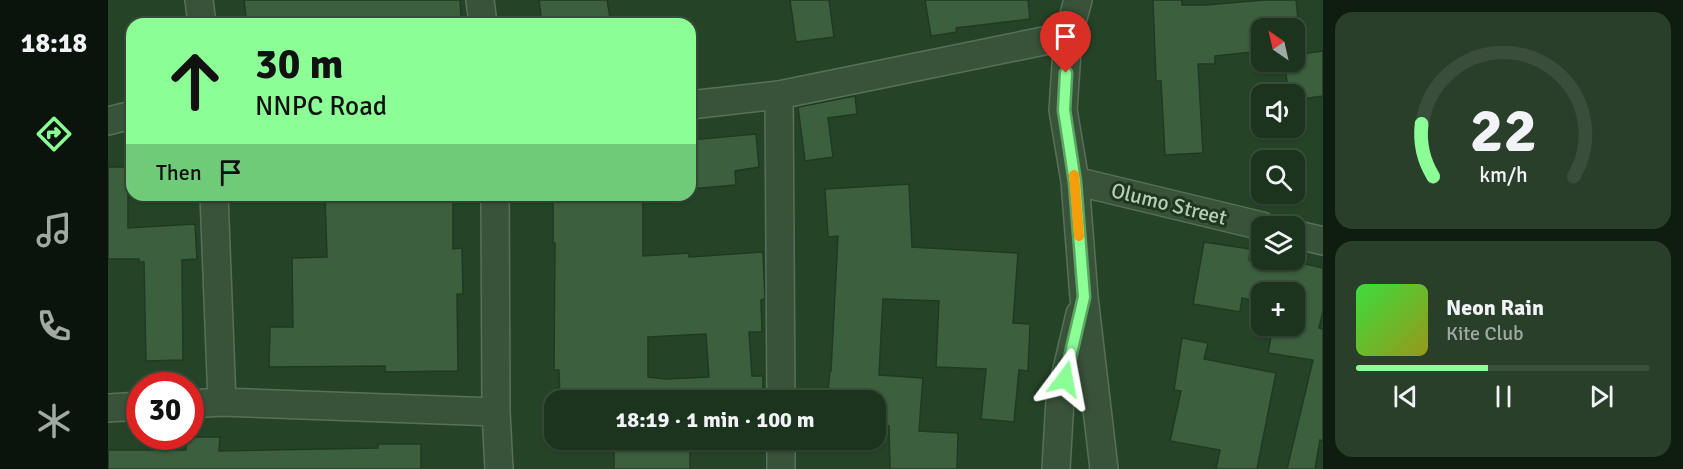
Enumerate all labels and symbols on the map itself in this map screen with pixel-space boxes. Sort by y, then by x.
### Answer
pin [1040,11,1091,73]
north arrow [1251,18,1305,72]
street label: Olumo Street [1108,177,1230,231]
position arrow [1033,347,1097,411]
speed limit sign: 30 [126,372,204,450]

